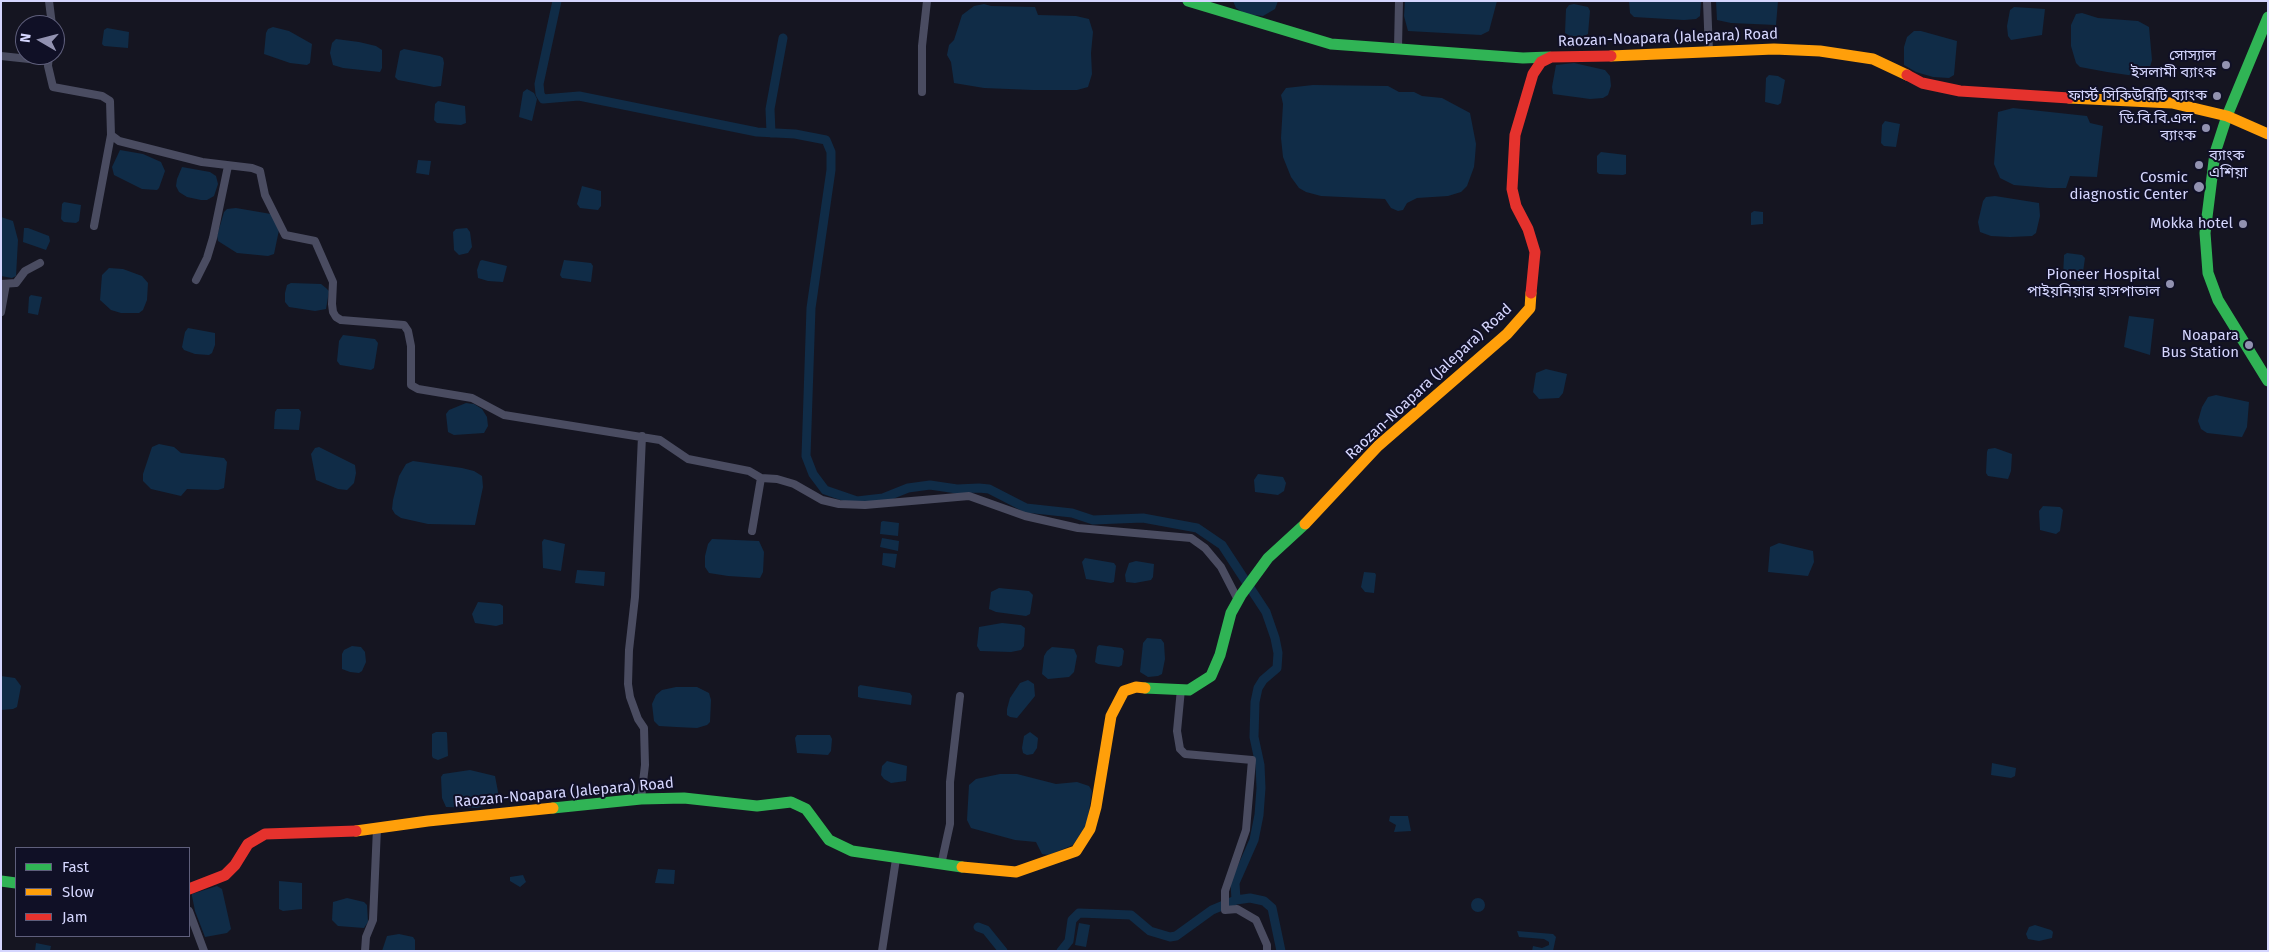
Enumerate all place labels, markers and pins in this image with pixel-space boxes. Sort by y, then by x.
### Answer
place label: সোস্যাল ইসলামী ব্যাংক [2131,47,2216,82]
marker: সোস্যাল ইসলামী ব্যাংক [2220,59,2232,71]
place label: ফার্স্ট সিকিউরিটি ব্যাংক [2068,87,2207,105]
marker: ফার্স্ট সিকিউরিটি ব্যাংক [2211,90,2223,102]
place label: ডি.বি.বি.এল. ব্যাংক [2119,110,2196,145]
marker: ডি.বি.বি.এল. ব্যাংক [2200,122,2212,134]
place label: ব্যাংক এশিয়া [2209,147,2248,182]
marker: ব্যাংক এশিয়া [2193,159,2205,171]
place label: Cosmic diagnostic Center [2069,169,2188,204]
marker: Cosmic diagnostic Center [2192,180,2206,194]
place label: Mokka hotel [2150,215,2233,233]
marker: Mokka hotel [2237,218,2249,230]
place label: Pioneer Hospital পাইয়নিয়ার হাসপাতাল [2027,266,2160,301]
marker: Pioneer Hospital পাইয়নিয়ার হাসপাতাল [2164,278,2176,290]
place label: Noapara Bus Station [2161,327,2239,362]
marker: Noapara Bus Station [2243,339,2255,351]

